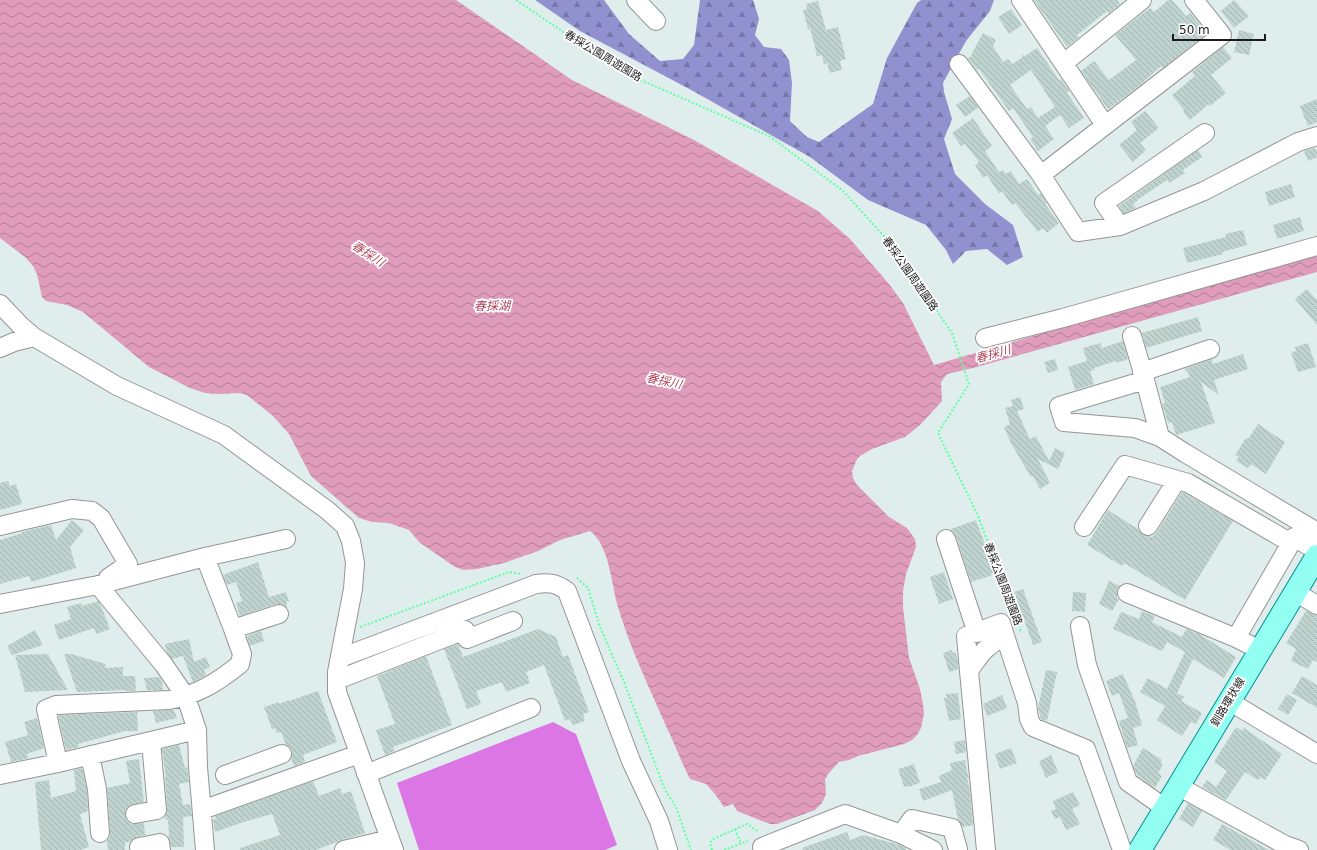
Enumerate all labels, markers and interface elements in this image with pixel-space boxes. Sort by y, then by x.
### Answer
scale bar [1173,16,1265,42]
text: 50 m [1179,23,1210,37]
street label: 春採公園周遊園路 [562,28,644,84]
street label: 春採公園周遊園路 [879,234,941,314]
water label: 春採川 [349,238,389,271]
water label: 春採湖 [474,299,512,313]
water label: 春採川 [974,342,1014,366]
water label: 春採川 [645,370,685,392]
street label: 春採公園周遊園路 [981,541,1025,627]
street label: 釧路環状線 [1208,675,1248,729]

